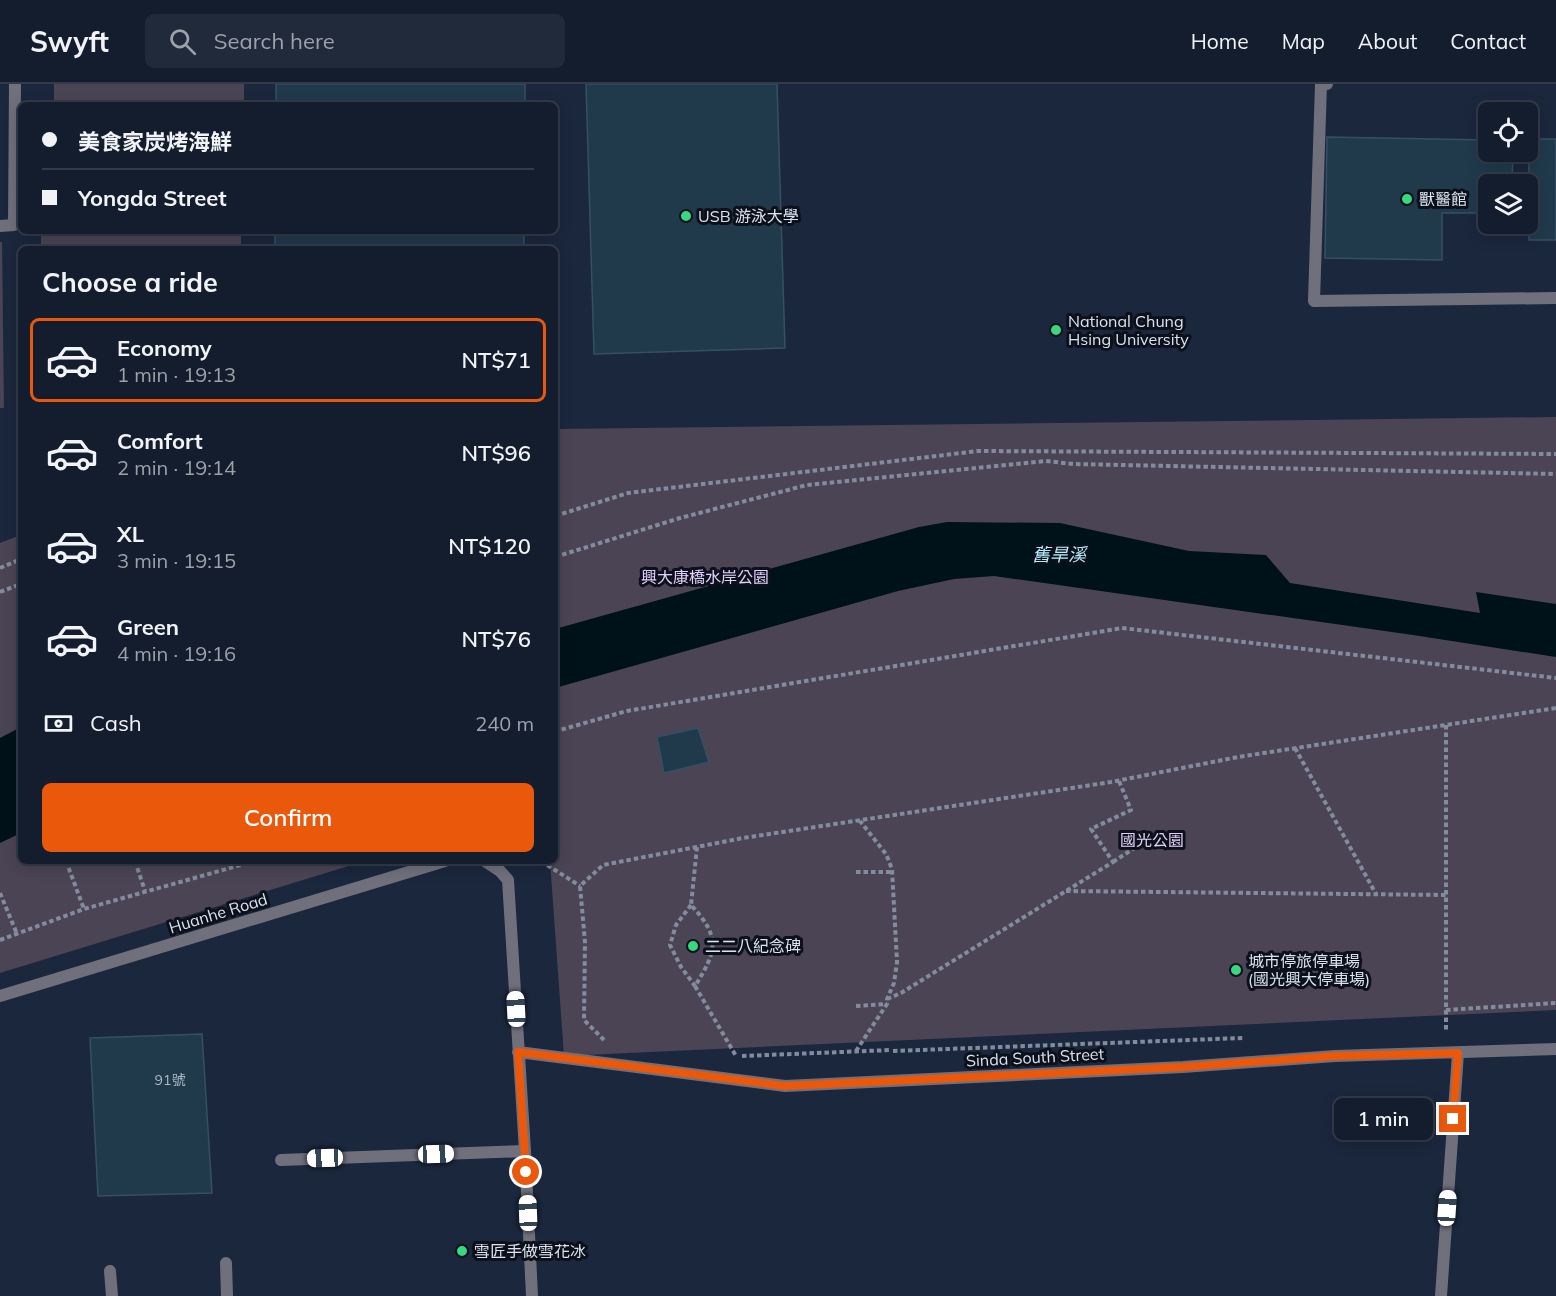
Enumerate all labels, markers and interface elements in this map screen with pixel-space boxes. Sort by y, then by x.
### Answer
search box [145,14,565,68]
text: Swyft [30,24,109,59]
icon: search [166,25,199,58]
text: Search here [214,27,335,55]
text: Home [1191,28,1249,54]
text: Map [1282,28,1325,54]
text: About [1358,28,1417,54]
text: Contact [1450,28,1526,54]
map controls [1478,102,1538,234]
button: locate [1478,102,1538,162]
text: 美食家炭烤海鮮 [78,128,232,156]
button: layers [1478,174,1538,234]
text: Yongda Street [78,184,227,212]
place label: 獸醫館 [1419,189,1467,209]
marker: 獸醫館 [1400,192,1414,206]
place label: USB 游泳大學 [698,206,799,226]
marker: USB 游泳大學 [679,209,693,223]
text: Choose a ride [42,265,218,299]
place label: National Chung Hsing University [1068,311,1189,349]
marker: National Chung Hsing University [1049,323,1063,337]
icon: car [45,333,99,387]
text: Economy [117,334,212,362]
text: NT$71 [461,346,531,374]
text: 1 min · 19:13 [117,362,236,387]
icon: car [45,426,99,480]
text: Comfort [117,427,203,455]
text: NT$96 [461,439,531,467]
text: 2 min · 19:14 [117,455,236,480]
icon: car [45,519,99,573]
text: XL [117,520,144,548]
text: NT$120 [448,532,531,560]
water label: 舊旱溪 [1032,543,1089,566]
text: 3 min · 19:15 [117,548,236,573]
park label: 興大康橋水岸公園 [641,567,769,587]
icon: car [45,612,99,666]
text: Green [117,613,179,641]
text: NT$76 [461,625,531,653]
text: 4 min · 19:16 [117,641,236,666]
icon: cash [42,707,75,740]
text: Cash [90,709,142,737]
text: 240 m [475,711,534,736]
button: Confirm [42,783,534,852]
park label: 國光公園 [1120,830,1184,850]
street label: Huanhe Road [166,889,270,937]
place label: 二二八紀念碑 [705,936,801,956]
marker: 二二八紀念碑 [686,939,700,953]
place label: 城市停旅停車場 (國光興大停車場) [1248,951,1370,989]
marker: 城市停旅停車場 (國光興大停車場) [1229,963,1243,977]
car [506,991,526,1027]
street label: Sinda South Street [965,1043,1105,1071]
house number: 91號 [155,1071,185,1089]
callout: 1 min [1333,1098,1432,1140]
route end [1439,1105,1466,1132]
text: 1 min [1358,1106,1409,1131]
car [418,1144,454,1164]
car [307,1148,343,1168]
route start [512,1158,539,1185]
car [1437,1189,1457,1227]
car [518,1195,538,1231]
place label: 雪匠手做雪花冰 [474,1241,586,1261]
marker: 雪匠手做雪花冰 [455,1244,469,1258]

